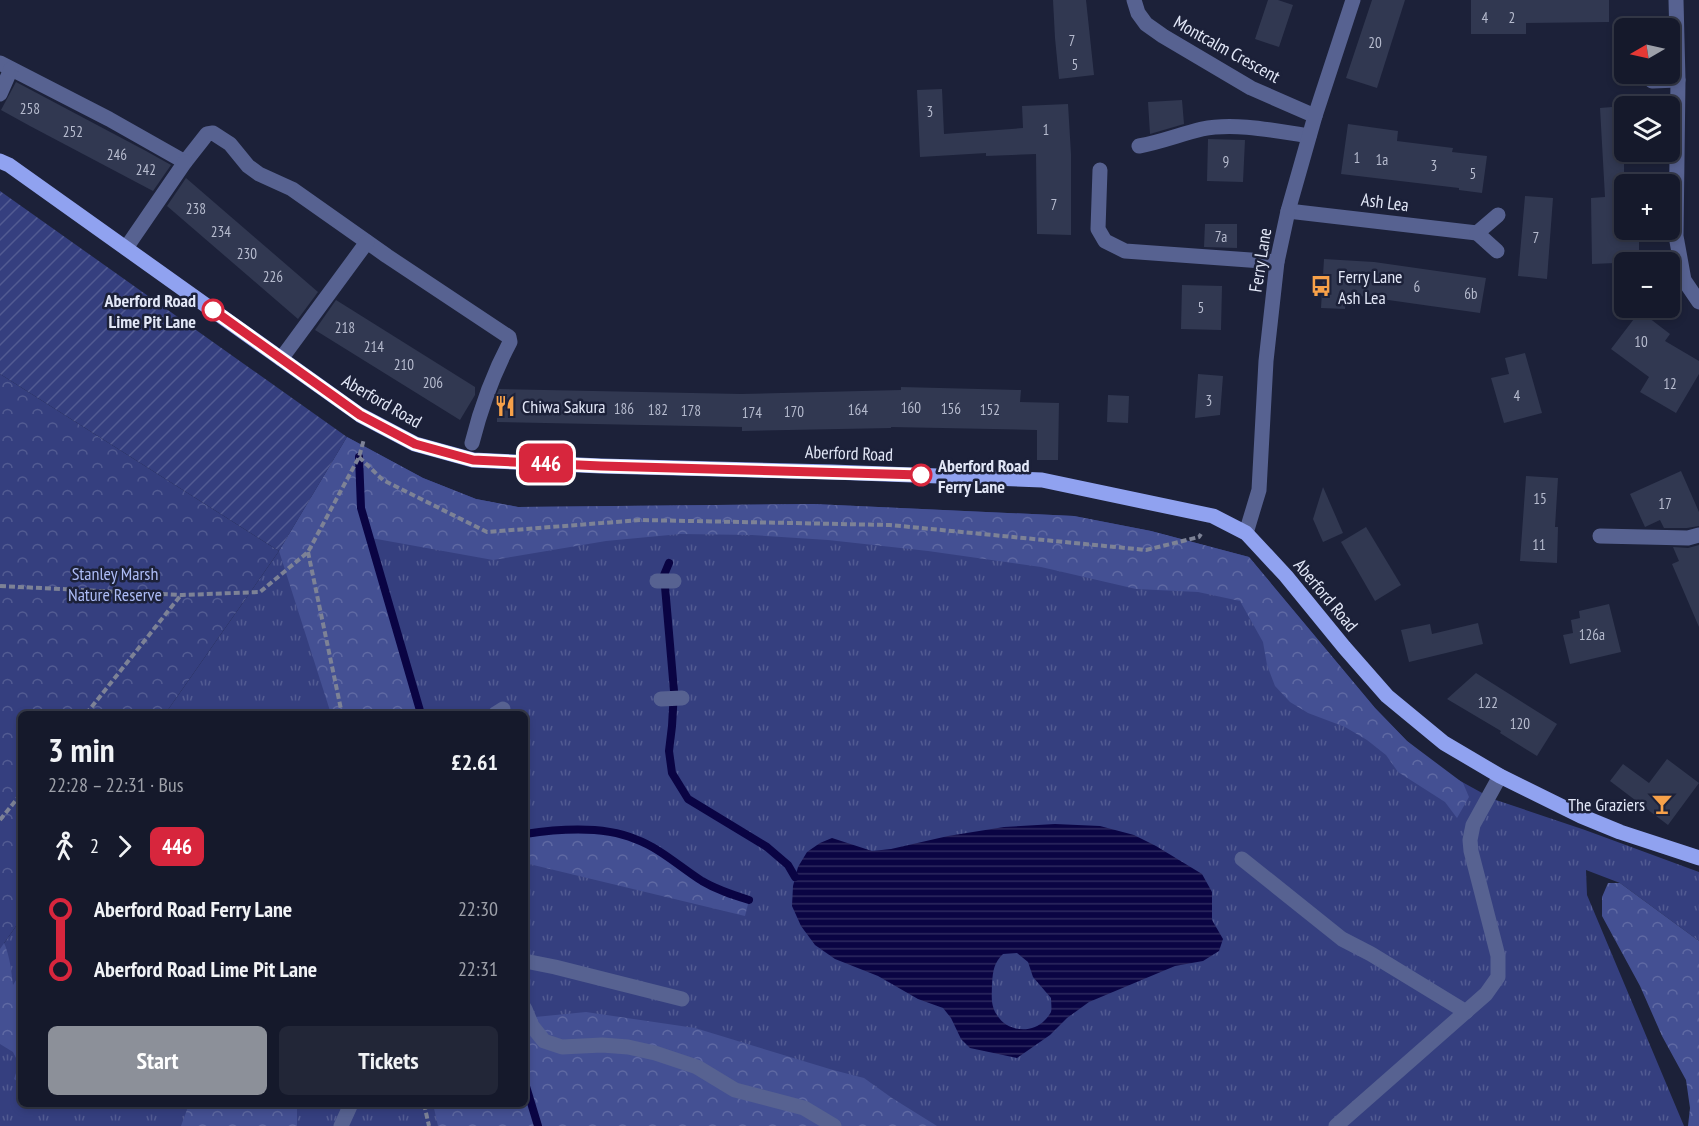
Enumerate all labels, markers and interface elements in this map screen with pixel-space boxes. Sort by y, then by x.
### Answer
house number: 4 [1482,8,1489,27]
house number: 2 [1509,8,1515,27]
street label: Montcalm Crescent [1170,10,1284,88]
north arrow [1614,18,1680,84]
map controls [1614,18,1680,318]
house number: 7 [1069,31,1075,50]
house number: 20 [1368,33,1382,52]
house number: 5 [1072,55,1078,74]
button: layers [1614,96,1680,162]
house number: 258 [20,99,40,118]
house number: 3 [927,102,933,121]
house number: 1 [1043,120,1049,139]
house number: 252 [63,122,83,141]
house number: 246 [107,145,127,164]
house number: 1 [1354,148,1360,167]
house number: 1a [1376,150,1388,169]
house number: 9 [1223,152,1229,171]
house number: 3 [1431,156,1437,175]
house number: 242 [136,160,156,179]
house number: 5 [1470,164,1476,183]
button: + [1614,174,1680,240]
street label: Ash Lea [1360,188,1410,216]
house number: 7 [1051,195,1057,214]
house number: 238 [186,199,206,218]
house number: 234 [211,222,231,241]
street label: Ferry Lane [1244,226,1276,294]
house number: 7a [1215,227,1227,246]
house number: 7 [1533,228,1539,247]
house number: 230 [237,244,257,263]
button: − [1614,252,1680,318]
place label: Ferry Lane Ash Lea [1338,265,1403,309]
house number: 226 [263,267,283,286]
bus stop icon: Ferry Lane Ash Lea [1309,274,1333,298]
house number: 6 [1414,277,1421,296]
house number: 6b [1464,284,1478,303]
place label: Aberford Road Lime Pit Lane [103,289,196,333]
house number: 5 [1198,298,1204,317]
marker: Aberford Road Lime Pit Lane [202,299,224,321]
house number: 218 [335,318,355,337]
house number: 10 [1634,332,1648,351]
house number: 214 [364,337,384,356]
house number: 210 [394,355,414,374]
street label: Aberford Road [338,369,426,433]
house number: 206 [423,373,443,392]
house number: 12 [1663,374,1677,393]
house number: 4 [1514,386,1521,405]
house number: 3 [1206,391,1212,410]
restaurant icon: Chiwa Sakura [493,394,517,418]
place label: Chiwa Sakura [522,395,606,418]
house number: 160 [901,398,921,417]
house number: 186 [614,399,634,418]
house number: 156 [941,399,961,418]
house number: 182 [648,400,668,419]
house number: 164 [848,400,868,419]
house number: 152 [980,400,1000,419]
house number: 178 [681,401,701,420]
house number: 170 [784,402,804,421]
house number: 174 [742,403,762,422]
street label: Aberford Road [805,440,893,466]
line badge: 446 [512,444,580,482]
text: 446 [531,450,561,477]
place label: Aberford Road Ferry Lane [937,454,1030,498]
marker: Aberford Road Ferry Lane [910,464,932,486]
house number: 15 [1533,489,1547,508]
house number: 17 [1658,494,1672,513]
house number: 11 [1532,535,1546,554]
street label: Aberford Road [1289,554,1363,636]
park label: Stanley Marsh Nature Reserve [68,562,162,606]
house number: 126a [1579,625,1605,644]
house number: 122 [1478,693,1498,712]
house number: 120 [1510,714,1530,733]
text: 3 min [48,728,115,771]
text: £2.61 [451,748,498,776]
text: 22:28 – 22:31 · Bus [48,772,183,798]
bar icon: The Graziers [1650,792,1674,816]
place label: The Graziers [1568,793,1645,816]
icon: walk [48,830,81,863]
icon: forward [108,830,141,863]
text: 2 [90,833,99,859]
text: 446 [162,833,192,860]
text: Aberford Road Ferry Lane [94,895,292,923]
text: 22:30 [458,896,498,922]
text: Aberford Road Lime Pit Lane [94,955,317,983]
text: 22:31 [458,956,498,982]
button: Start [48,1026,267,1095]
button: Tickets [279,1026,498,1095]

